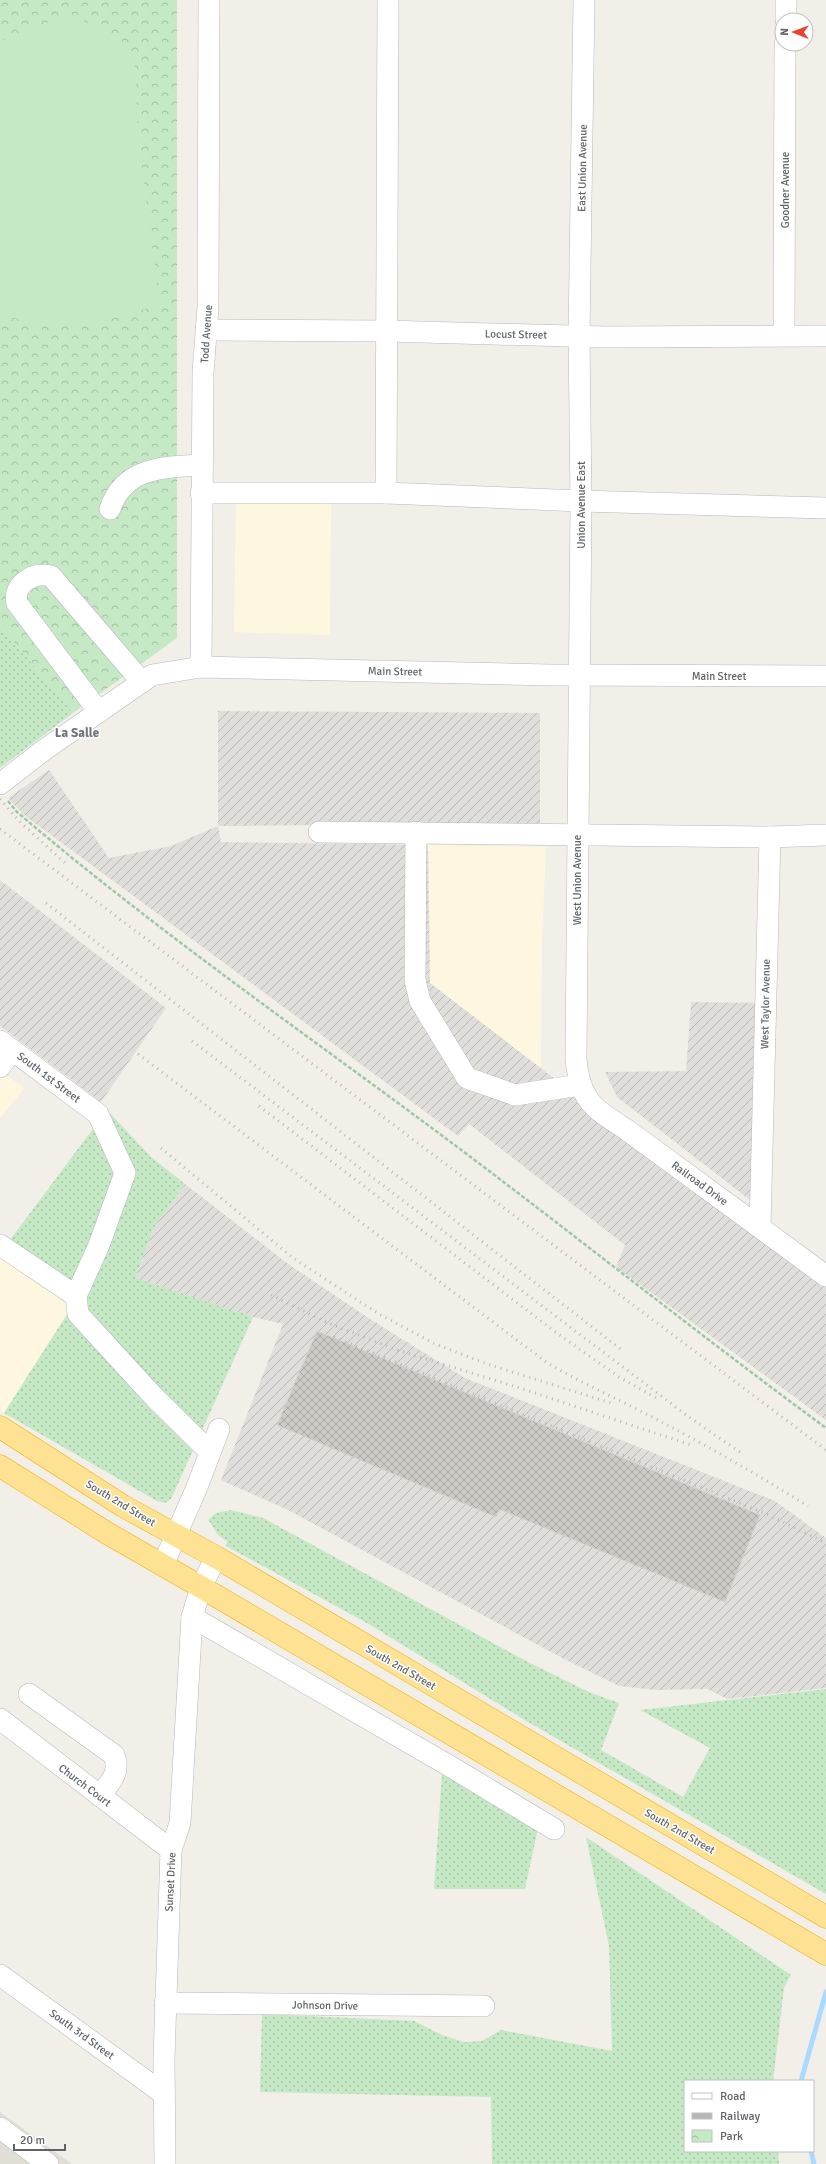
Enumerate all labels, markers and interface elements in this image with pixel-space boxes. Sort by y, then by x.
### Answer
north arrow [774,12,814,52]
text: N [778,28,791,36]
street label: East Union Avenue [575,124,590,212]
street label: Goodner Avenue [779,152,792,228]
street label: Todd Avenue [198,304,215,364]
street label: Locust Street [485,327,547,342]
street label: Union Avenue East [575,461,588,549]
street label: Main Street [368,665,423,678]
street label: Main Street [692,670,746,683]
district label: La Salle [55,725,100,741]
street label: West Union Avenue [571,835,584,925]
street label: West Taylor Avenue [758,959,773,1049]
street label: South 1st Street [15,1049,83,1105]
street label: Railroad Drive [669,1159,730,1208]
street label: South 2nd Street [84,1478,158,1529]
street label: South 2nd Street [363,1642,438,1693]
street label: Church Court [56,1761,114,1809]
street label: South 2nd Street [642,1806,717,1857]
street label: Sunset Drive [162,1852,179,1912]
street label: Johnson Drive [292,1998,358,2013]
street label: South 3rd Street [47,2007,117,2062]
legend [684,2080,814,2152]
text: Road [720,2089,746,2104]
text: Railway [720,2109,760,2124]
scale bar [14,2126,65,2152]
text: Park [720,2129,743,2144]
text: 20 m [20,2133,45,2148]

